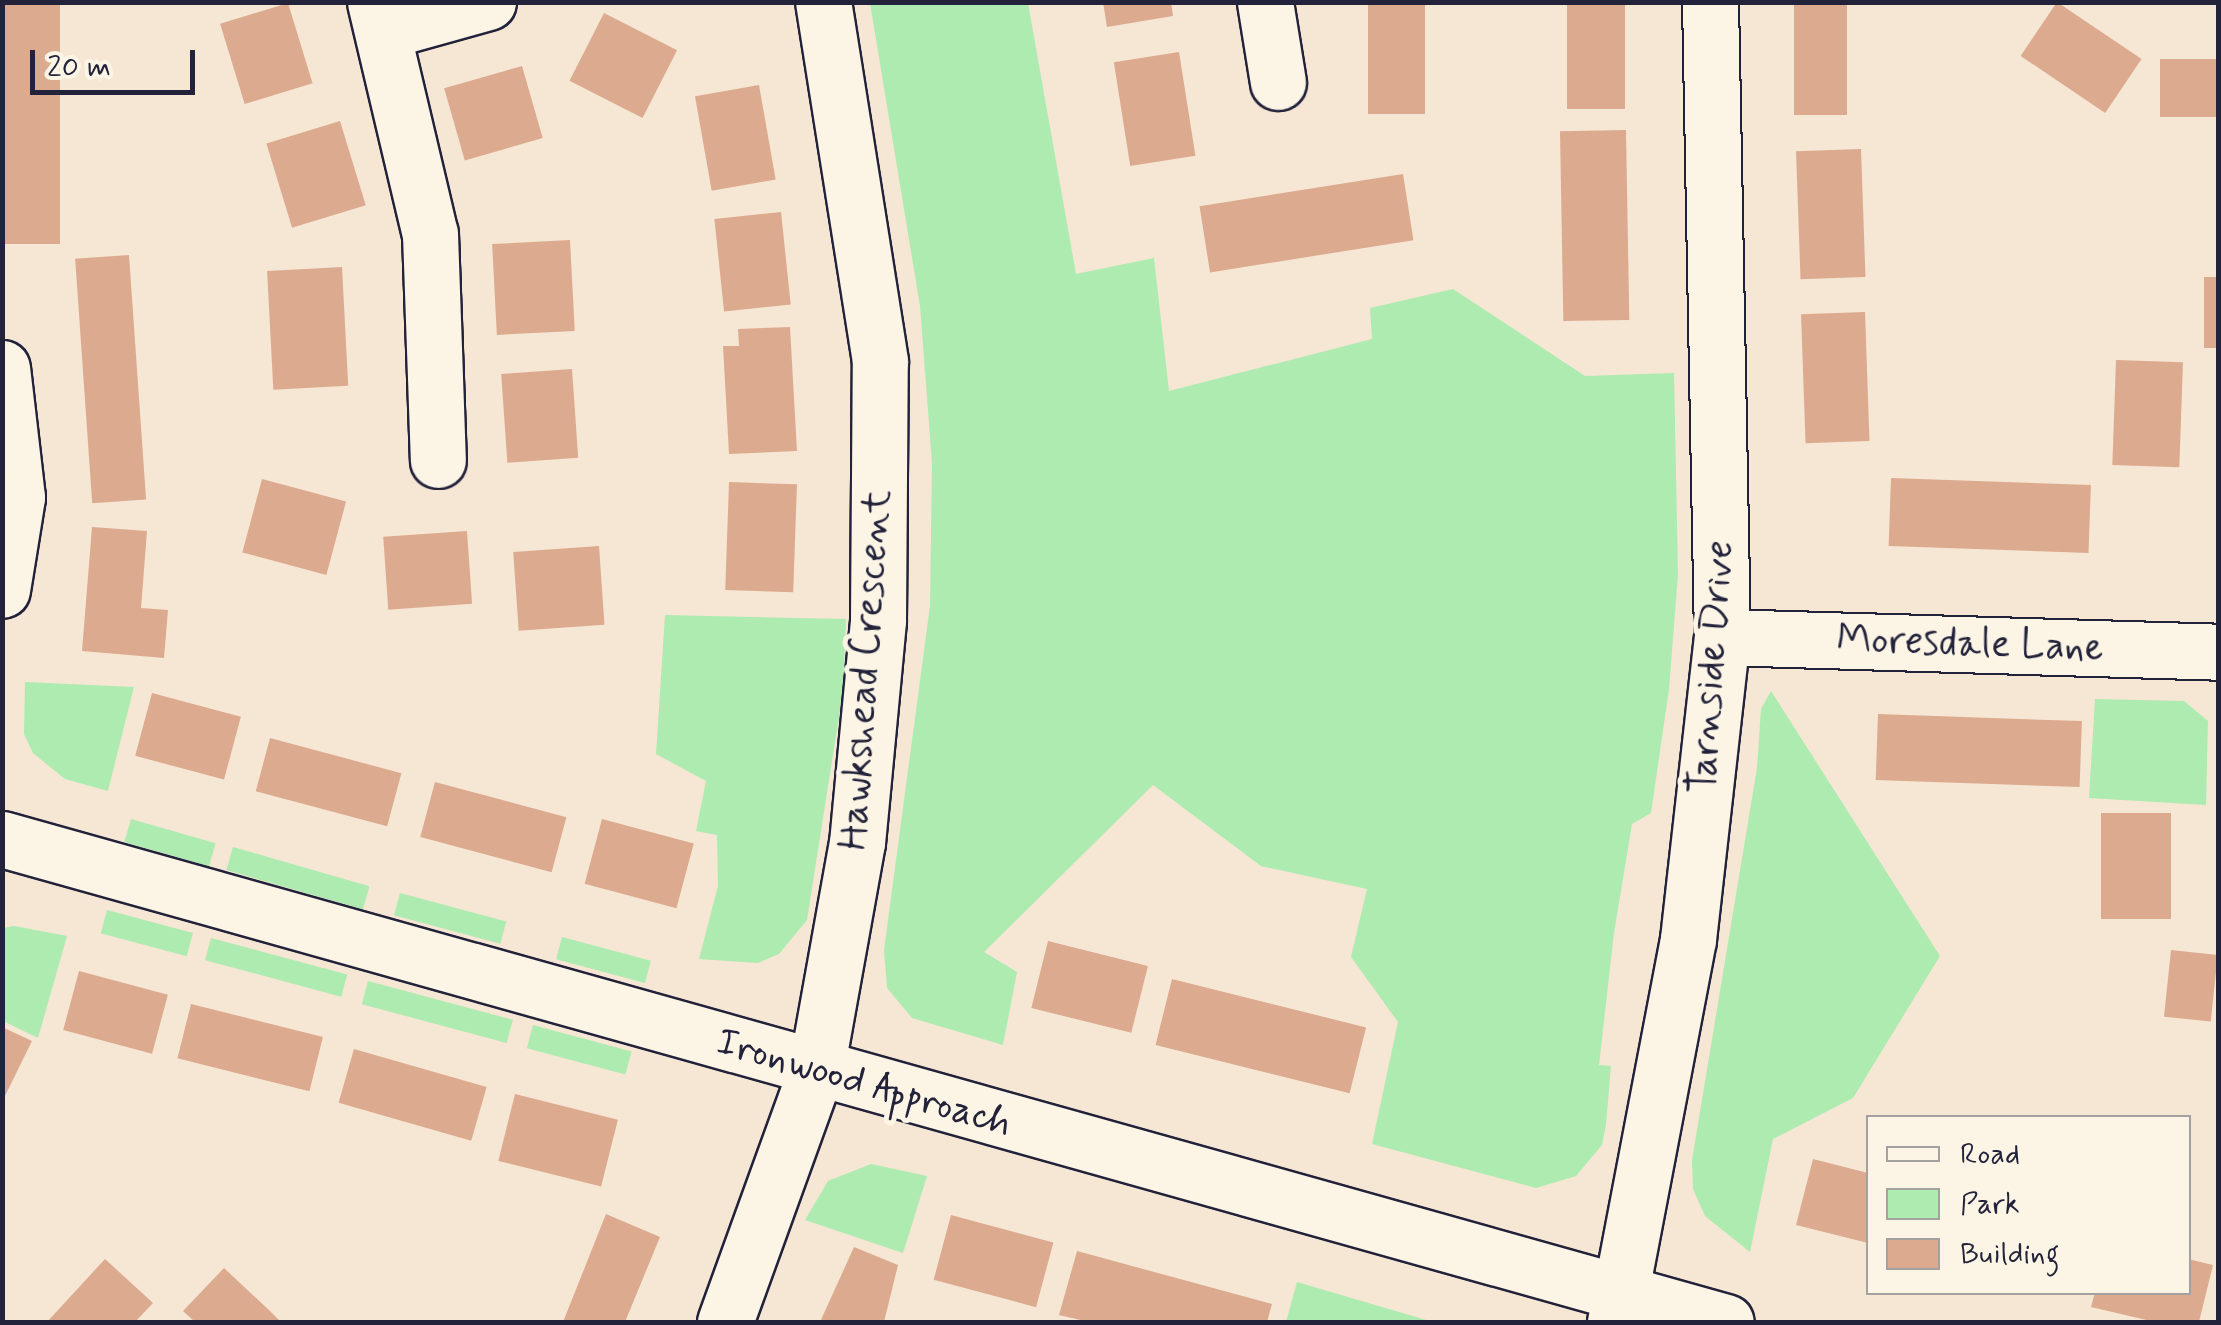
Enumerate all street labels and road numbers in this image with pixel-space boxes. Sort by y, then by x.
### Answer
street label: Hawkshead Crescent [830,495,902,845]
street label: Tarnside Drive [1679,540,1745,794]
street label: Moresdale Lane [1834,615,2106,673]
street label: Ironwood Approach [711,1018,1017,1148]

